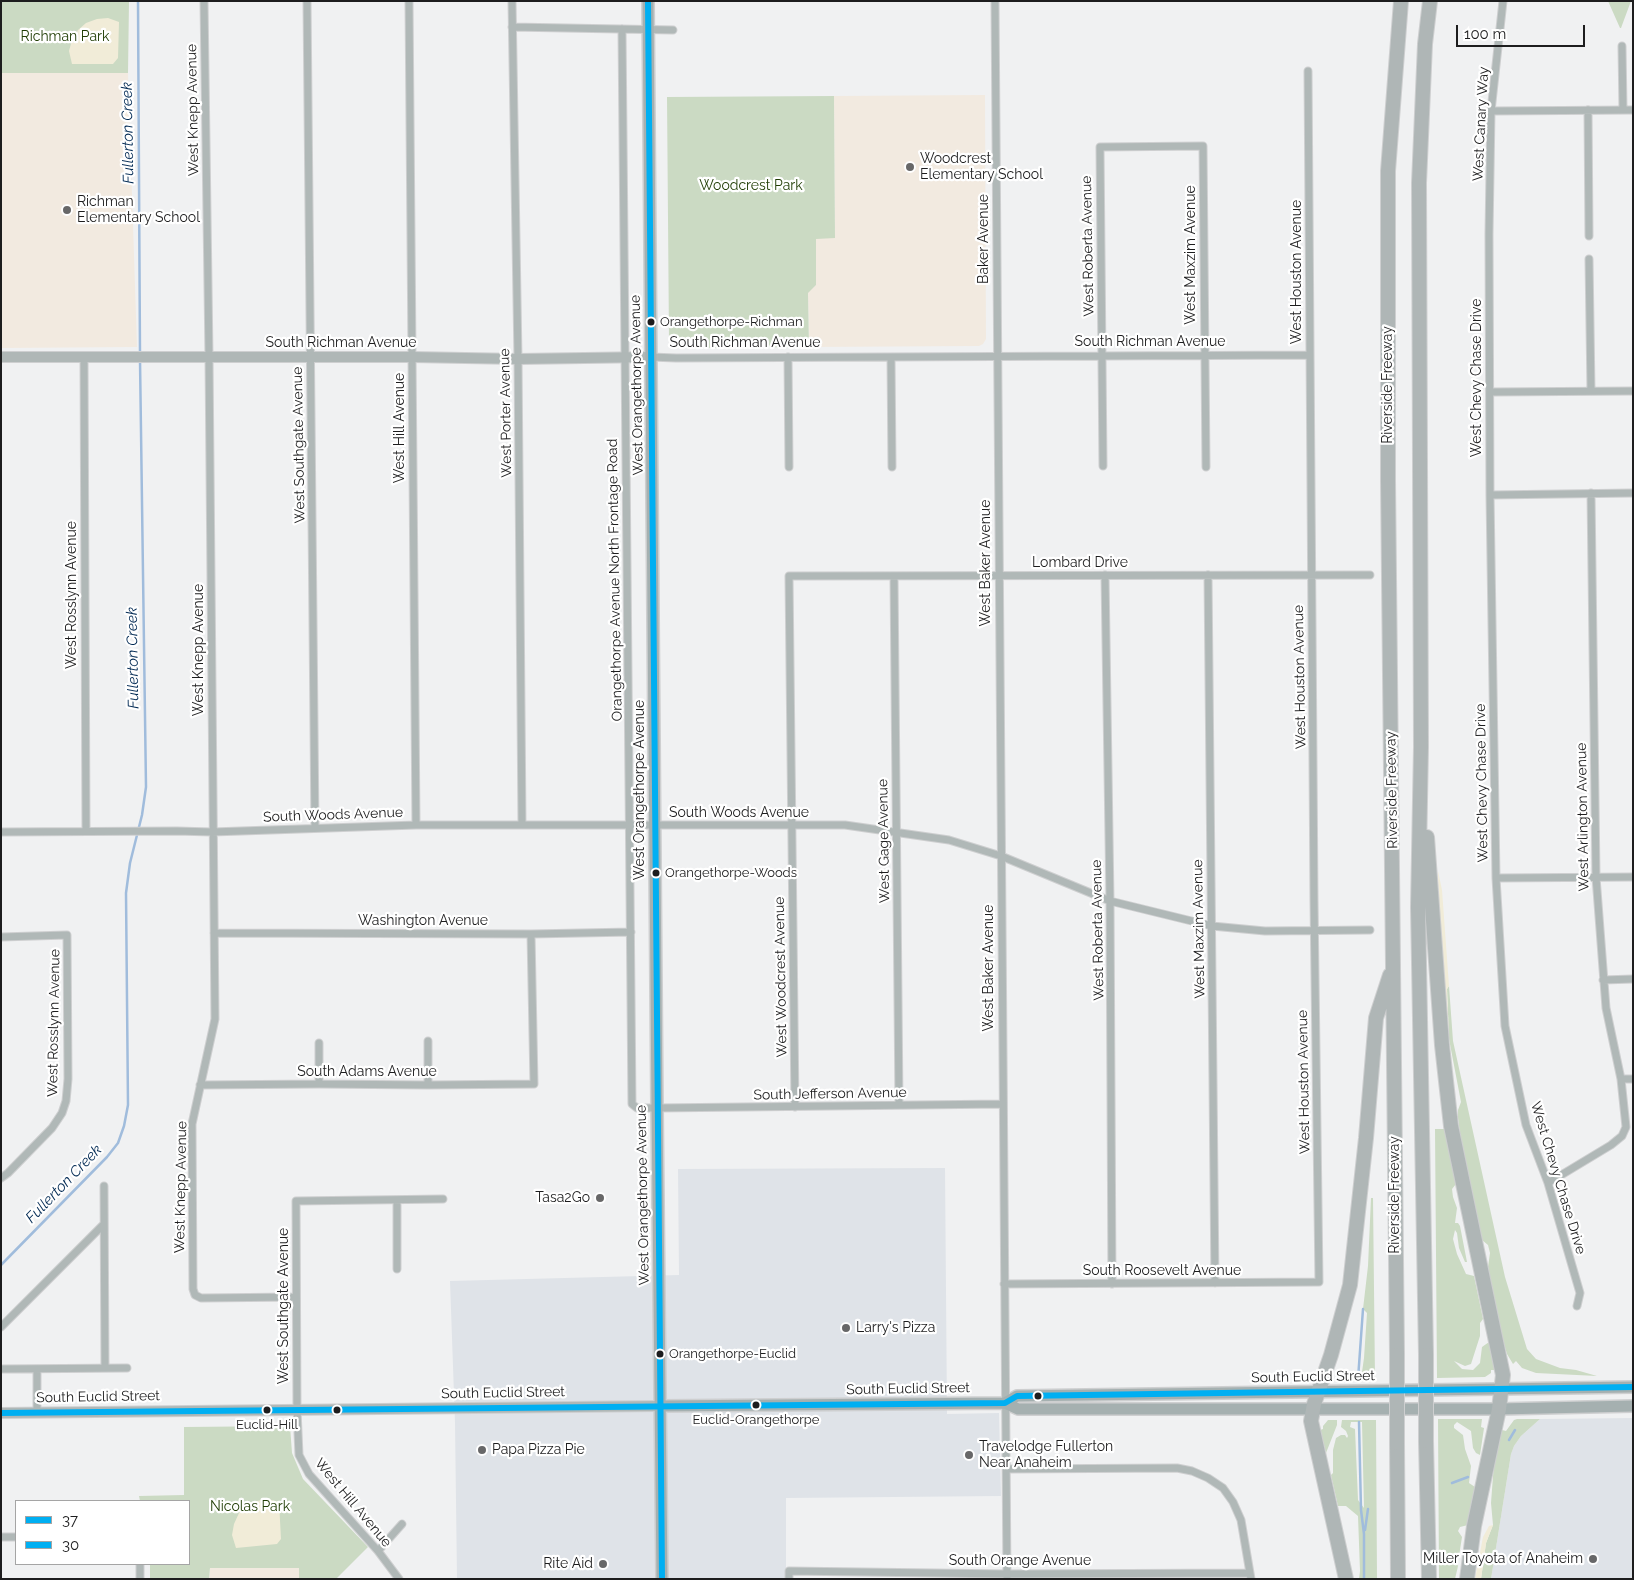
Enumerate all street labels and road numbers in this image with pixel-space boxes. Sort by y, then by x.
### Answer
street label: West Knepp Avenue [183,44,203,176]
street label: West Canary Way [1470,66,1492,182]
street label: West Roberta Avenue [1078,175,1098,317]
street label: West Maxzim Avenue [1183,185,1199,325]
street label: Baker Avenue [976,194,992,284]
street label: West Houston Avenue [1289,200,1305,344]
street label: West Orangethorpe Avenue [627,295,647,475]
street label: West Chevy Chase Drive [1469,299,1485,457]
street label: Riverside Freeway [1380,326,1396,444]
street label: South Richman Avenue [1075,334,1225,350]
street label: South Richman Avenue [266,335,416,351]
street label: South Richman Avenue [670,335,820,351]
street label: West Porter Avenue [496,348,516,478]
street label: West Southgate Avenue [289,367,309,523]
street label: West Hill Avenue [392,373,408,483]
street label: Orangethorpe Avenue North Frontage Road [604,439,626,721]
street label: West Baker Avenue [978,500,994,626]
street label: West Rosslynn Avenue [64,521,80,669]
street label: Lombard Drive [1032,555,1128,571]
street label: West Knepp Avenue [191,584,207,716]
street label: West Houston Avenue [1290,605,1310,749]
street label: West Orangethorpe Avenue [632,700,648,880]
street label: West Chevy Chase Drive [1472,704,1492,862]
street label: Riverside Freeway [1383,731,1401,849]
street label: West Arlington Avenue [1573,742,1593,892]
street label: West Gage Avenue [875,779,893,903]
street label: South Woods Avenue [263,804,403,826]
street label: South Woods Avenue [669,805,809,821]
street label: West Roberta Avenue [1088,859,1108,1001]
street label: West Maxzim Avenue [1189,859,1209,999]
street label: West Woodcrest Avenue [771,896,791,1058]
street label: West Baker Avenue [981,905,997,1031]
street label: Washington Avenue [358,913,488,929]
street label: West Rosslynn Avenue [44,949,64,1097]
street label: West Houston Avenue [1294,1010,1314,1154]
street label: South Adams Avenue [297,1064,437,1080]
street label: South Jefferson Avenue [753,1084,907,1104]
street label: West Chevy Chase Drive [1527,1100,1589,1256]
street label: West Orangethorpe Avenue [633,1105,653,1285]
street label: West Knepp Avenue [171,1121,191,1253]
street label: Riverside Freeway [1387,1136,1403,1254]
street label: West Southgate Avenue [276,1228,292,1384]
street label: South Roosevelt Avenue [1083,1263,1241,1279]
street label: South Euclid Street [1251,1368,1375,1386]
street label: South Euclid Street [846,1380,970,1398]
street label: South Euclid Street [441,1384,565,1402]
street label: South Euclid Street [36,1388,160,1406]
street label: West Hill Avenue [311,1455,395,1551]
street label: South Orange Avenue [949,1553,1091,1569]

